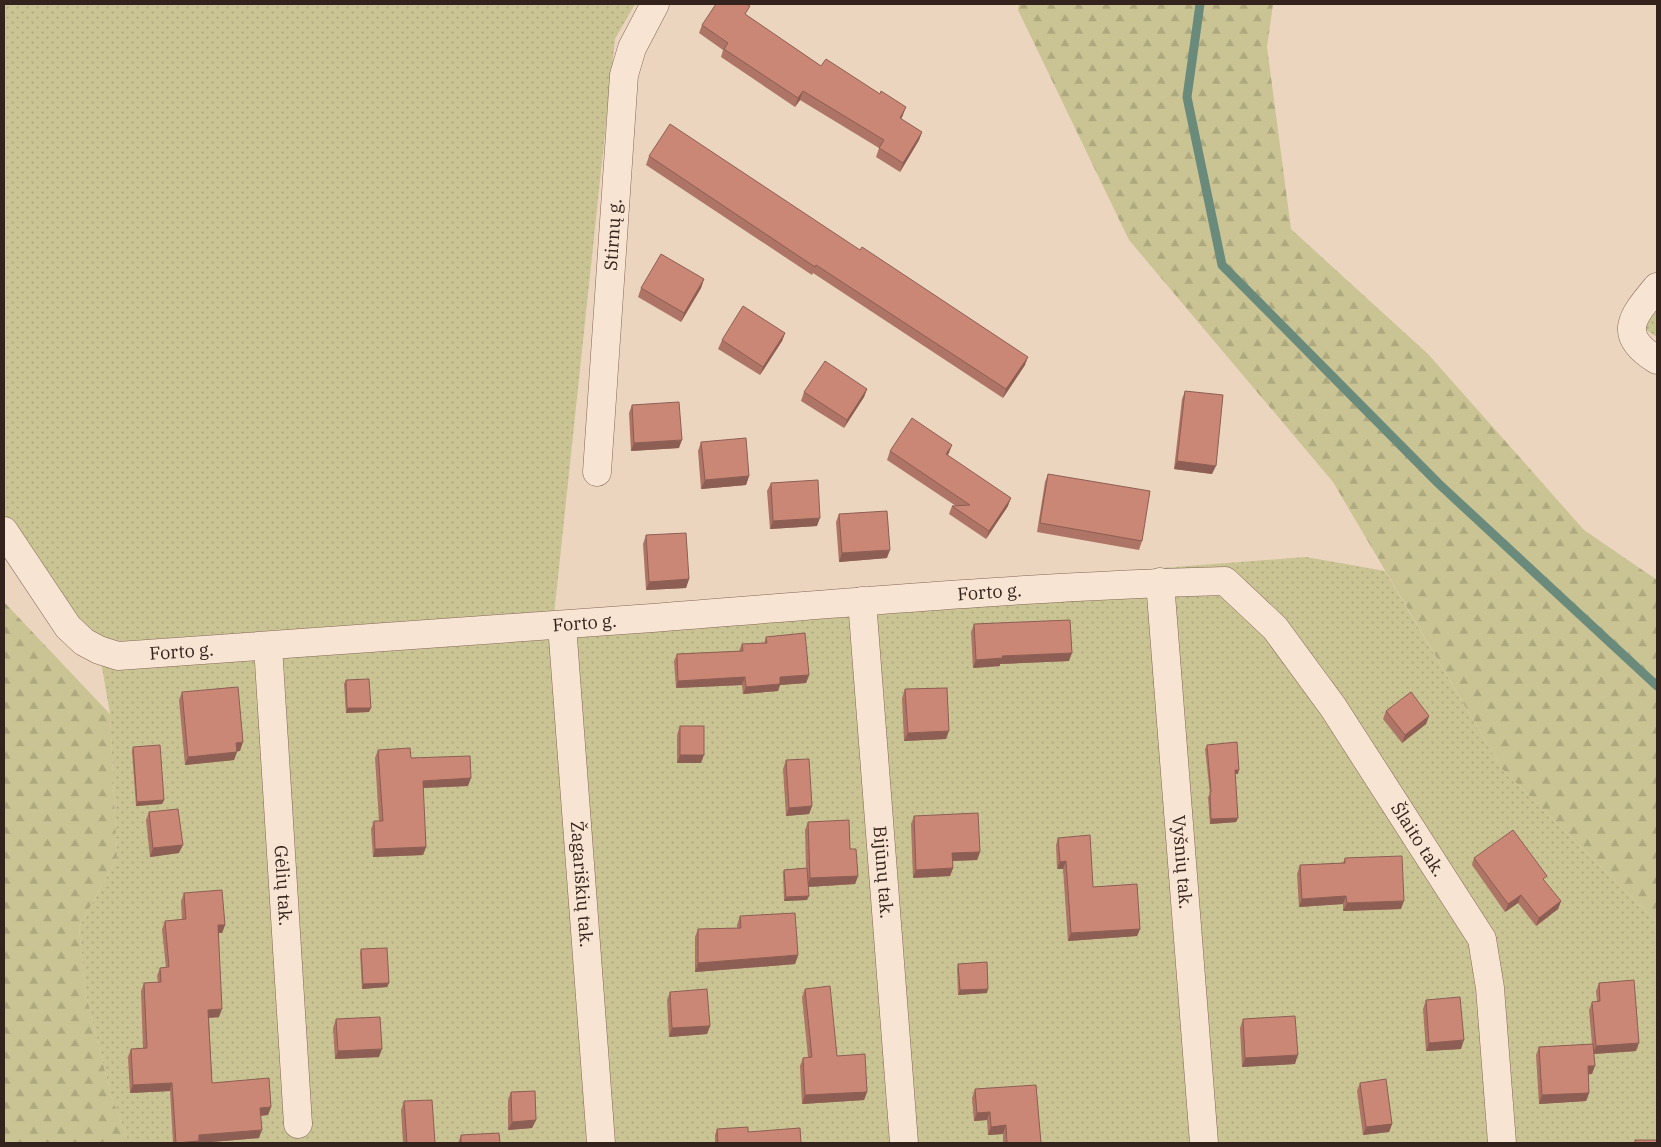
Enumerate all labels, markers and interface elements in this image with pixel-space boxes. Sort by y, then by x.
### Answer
street label: Stirnų g. [599,198,627,271]
street label: Forto g. [956,578,1022,605]
street label: Forto g. [552,609,618,637]
street label: Forto g. [149,638,215,665]
street label: Šlaito tak. [1386,797,1451,881]
street label: Vyšnių tak. [1167,814,1198,910]
street label: Žagariškių tak. [566,820,598,948]
street label: Bijūnų tak. [868,825,899,919]
street label: Gėlių tak. [270,844,298,927]

